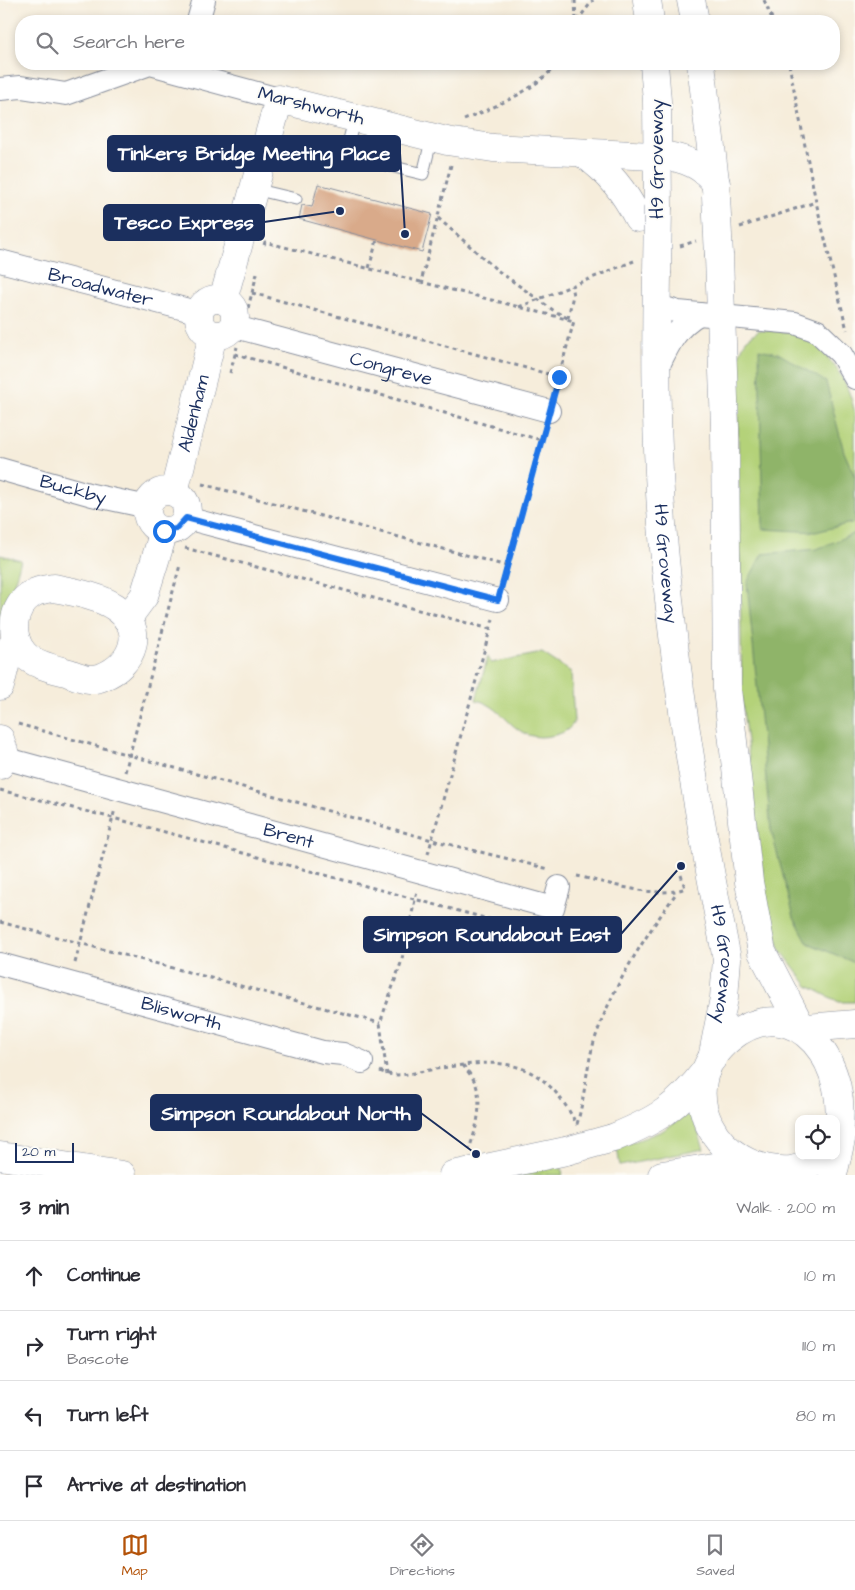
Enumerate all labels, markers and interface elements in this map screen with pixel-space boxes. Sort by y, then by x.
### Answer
search box [15,15,840,70]
icon: search [33,29,61,57]
text: Search here [73,29,185,56]
street label: Marshworth [255,80,367,132]
street label: H9 Groveway [644,99,672,219]
callout: Tinkers Bridge Meeting Place [108,136,400,171]
text: Tinkers Bridge Meeting Place [117,140,390,169]
callout: Tesco Express [104,205,264,240]
text: Tesco Express [113,209,254,237]
street label: Broadwater [45,261,157,314]
street label: Congreve [347,345,435,393]
route end [548,366,571,389]
street label: Aldenham [171,372,216,455]
street label: Buckby [37,467,109,512]
street label: H9 Groveway [647,503,685,626]
route start [153,520,176,543]
street label: Brent [260,816,317,856]
street label: H9 Groveway [703,902,741,1026]
callout: Simpson Roundabout East [364,917,621,952]
text: Simpson Roundabout East [373,921,611,949]
street label: Blisworth [138,990,225,1037]
callout: Simpson Roundabout North [151,1095,421,1130]
text: Simpson Roundabout North [160,1100,412,1128]
map controls [795,1115,840,1160]
button: locate [795,1115,840,1160]
scale bar [15,1140,74,1163]
text: 20 m [22,1142,55,1162]
text: 3 min [20,1193,69,1222]
text: Walk · 200 m [736,1197,835,1219]
icon: ahead [20,1262,48,1290]
text: Continue [67,1262,141,1289]
text: 10 m [804,1265,835,1287]
text: Turn right [67,1321,156,1348]
icon: right [20,1332,48,1360]
text: 110 m [802,1335,835,1357]
text: Bascote [67,1348,129,1370]
icon: left [20,1402,48,1430]
text: Turn left [67,1402,148,1429]
text: 80 m [796,1405,835,1427]
icon: arrive [20,1472,48,1500]
text: Arrive at destination [67,1472,246,1499]
tab: Map [121,1531,149,1581]
tab: Directions [390,1531,455,1581]
tab: Saved [696,1531,734,1581]

